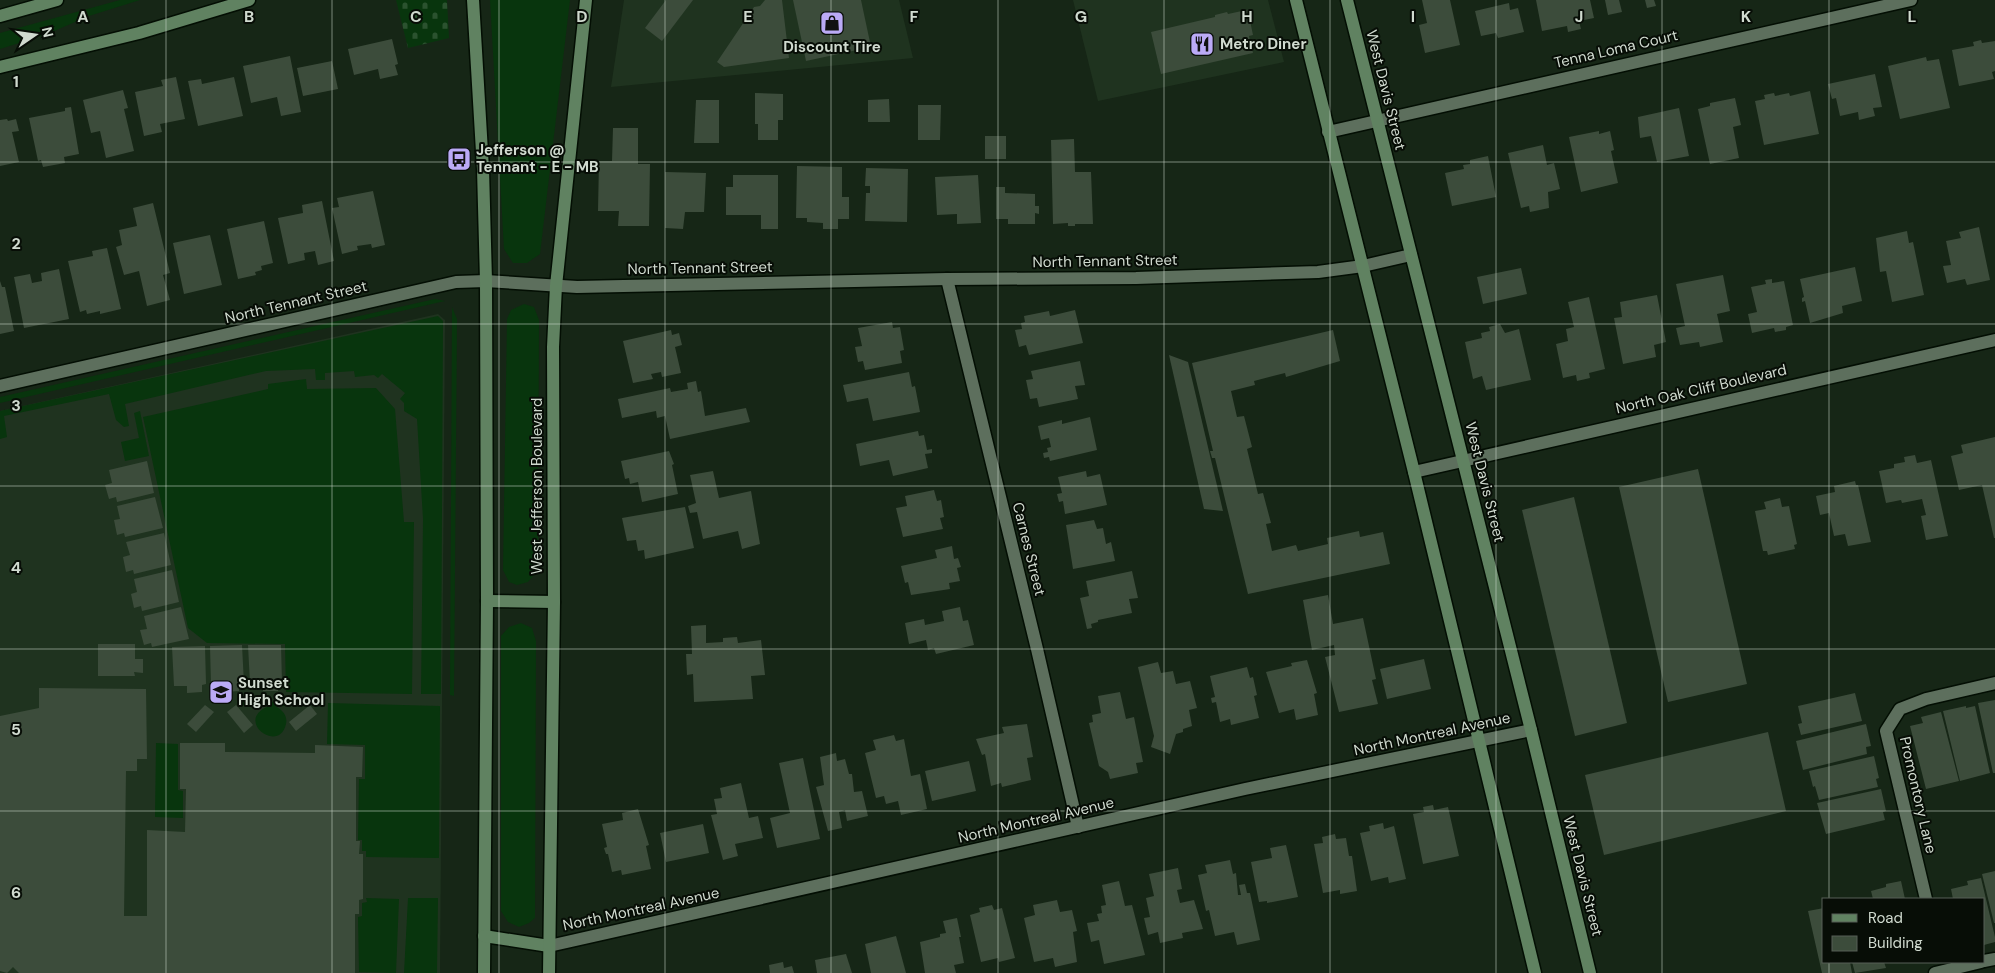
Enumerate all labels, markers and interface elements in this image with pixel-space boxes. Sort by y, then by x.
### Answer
text: A [77,6,89,27]
text: B [244,6,254,27]
text: C [410,6,422,27]
text: D [576,6,588,27]
text: E [743,6,753,27]
text: F [910,6,919,27]
text: G [1075,6,1087,27]
text: H [1241,6,1253,27]
text: I [1411,6,1415,27]
text: J [1575,6,1583,27]
text: K [1741,6,1752,27]
text: L [1908,6,1917,27]
north arrow [10,10,60,60]
shop icon: Discount Tire [819,10,845,36]
text: N [38,25,58,39]
street label: Tenna Loma Court [1552,25,1680,73]
street label: West Davis Street [1361,28,1411,152]
restaurant icon: Metro Diner [1189,31,1215,57]
place label: Metro Diner [1220,34,1307,54]
place label: Discount Tire [783,37,881,57]
text: 1 [13,71,19,92]
place label: Jefferson @ Tennant - E - MB [476,140,599,177]
bus stop icon: Jefferson @ Tennant - E - MB [446,146,472,172]
text: 2 [11,233,21,254]
street label: North Tennant Street [1032,250,1178,272]
street label: North Tennant Street [627,257,773,279]
street label: North Tennant Street [223,276,369,328]
street label: North Oak Cliff Boulevard [1614,360,1788,418]
text: 3 [11,395,21,416]
street label: West Jefferson Boulevard [527,398,547,574]
street label: West Davis Street [1460,420,1510,544]
street label: Carnes Street [1008,500,1050,598]
text: 4 [11,557,21,578]
place label: Sunset High School [238,673,324,710]
school or university icon: Sunset High School [208,679,234,705]
street label: North Montreal Avenue [1352,708,1512,760]
text: 5 [11,719,21,740]
street label: Promontory Lane [1895,735,1941,855]
street label: North Montreal Avenue [956,792,1116,848]
street label: West Davis Street [1558,814,1608,938]
text: 6 [11,882,21,903]
street label: North Montreal Avenue [561,883,721,935]
legend [1822,898,1985,963]
text: Road [1868,908,1903,928]
text: Building [1868,933,1923,953]

